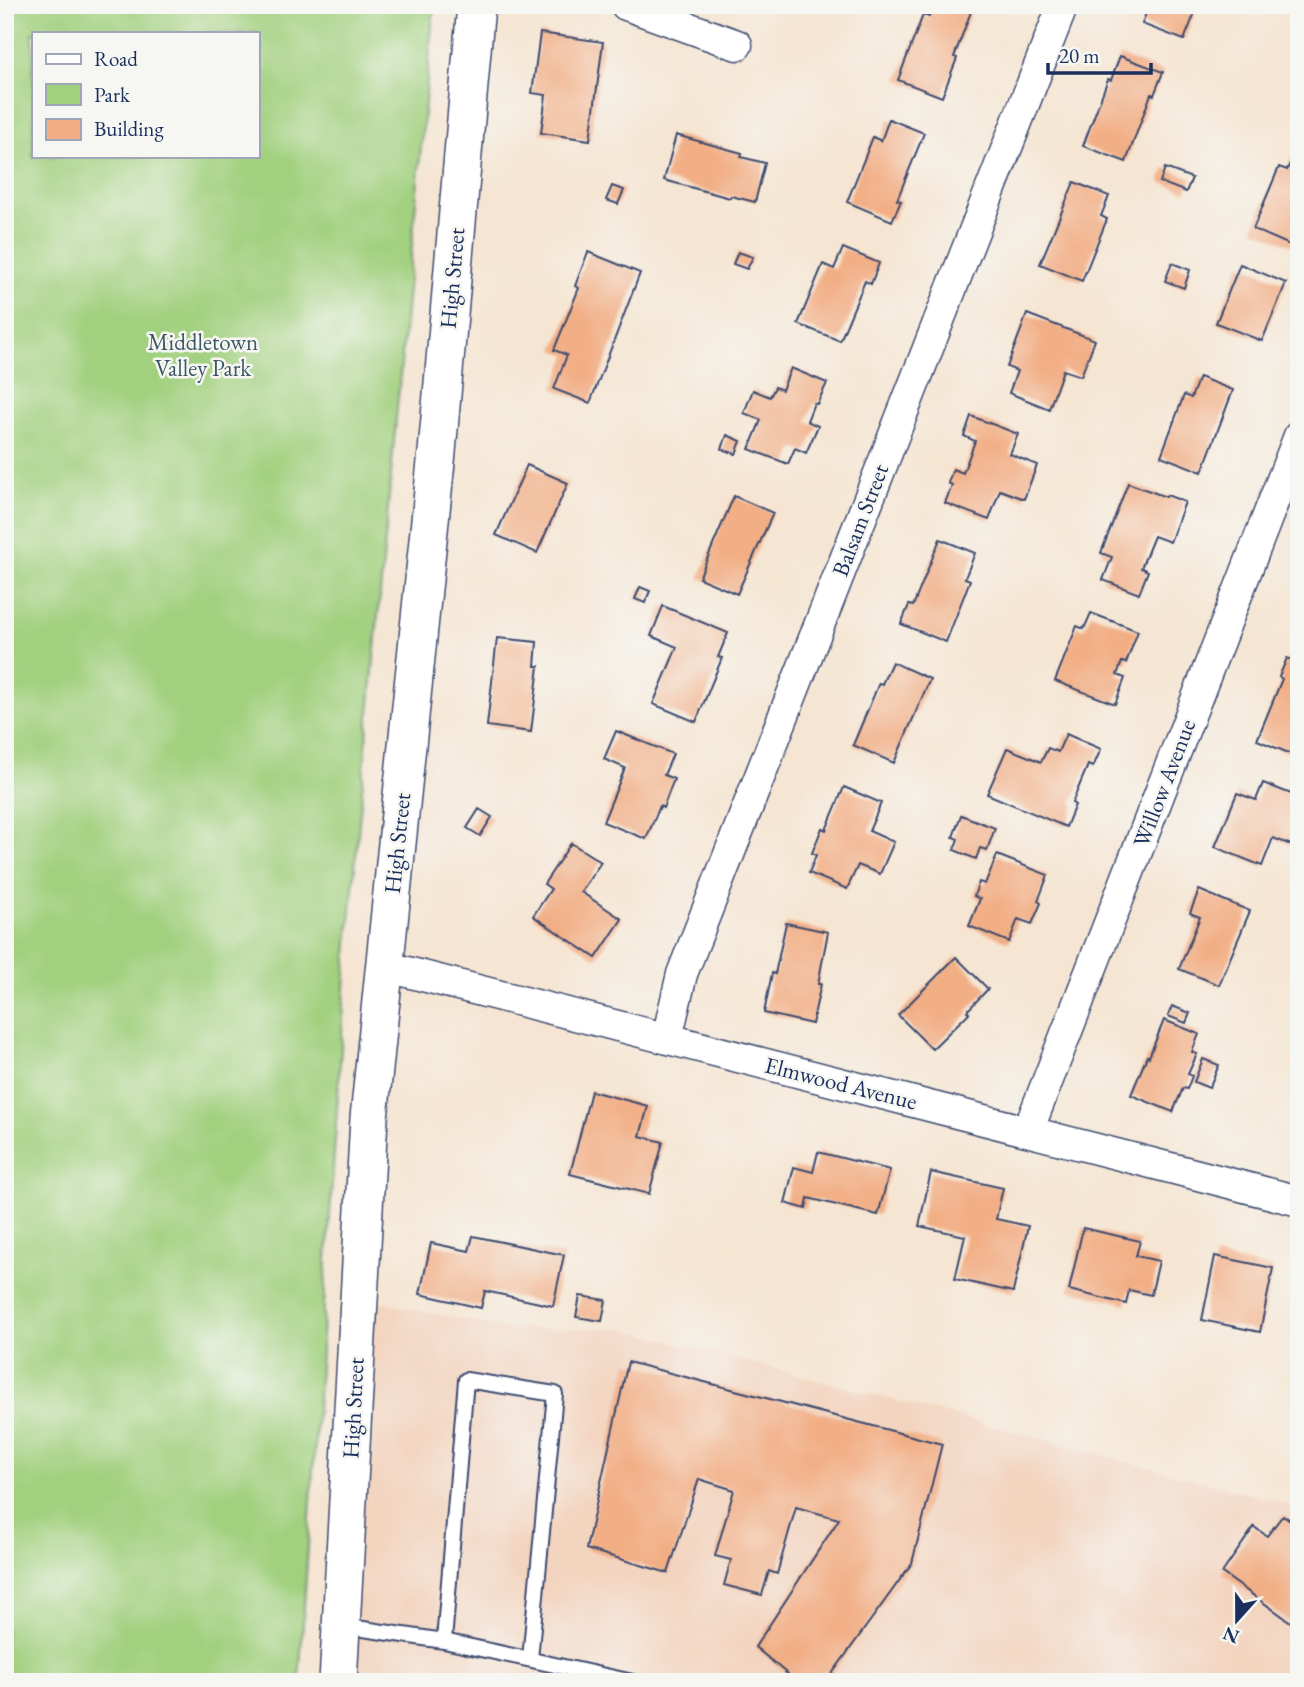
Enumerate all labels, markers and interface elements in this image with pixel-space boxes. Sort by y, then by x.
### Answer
legend [32,32,259,158]
scale bar [1048,32,1152,76]
text: 20 m [1059,42,1100,69]
text: Road [94,45,138,72]
text: Park [94,81,131,108]
text: Building [94,115,164,142]
street label: High Street [433,225,471,330]
park label: Middletown Valley Park [148,327,258,383]
street label: Balsam Street [825,459,895,580]
street label: Willow Avenue [1126,715,1202,851]
street label: High Street [377,790,417,895]
street label: Elmwood Avenue [762,1050,920,1116]
street label: High Street [335,1356,371,1459]
north arrow [1202,1586,1272,1656]
text: N [1219,1621,1243,1650]

